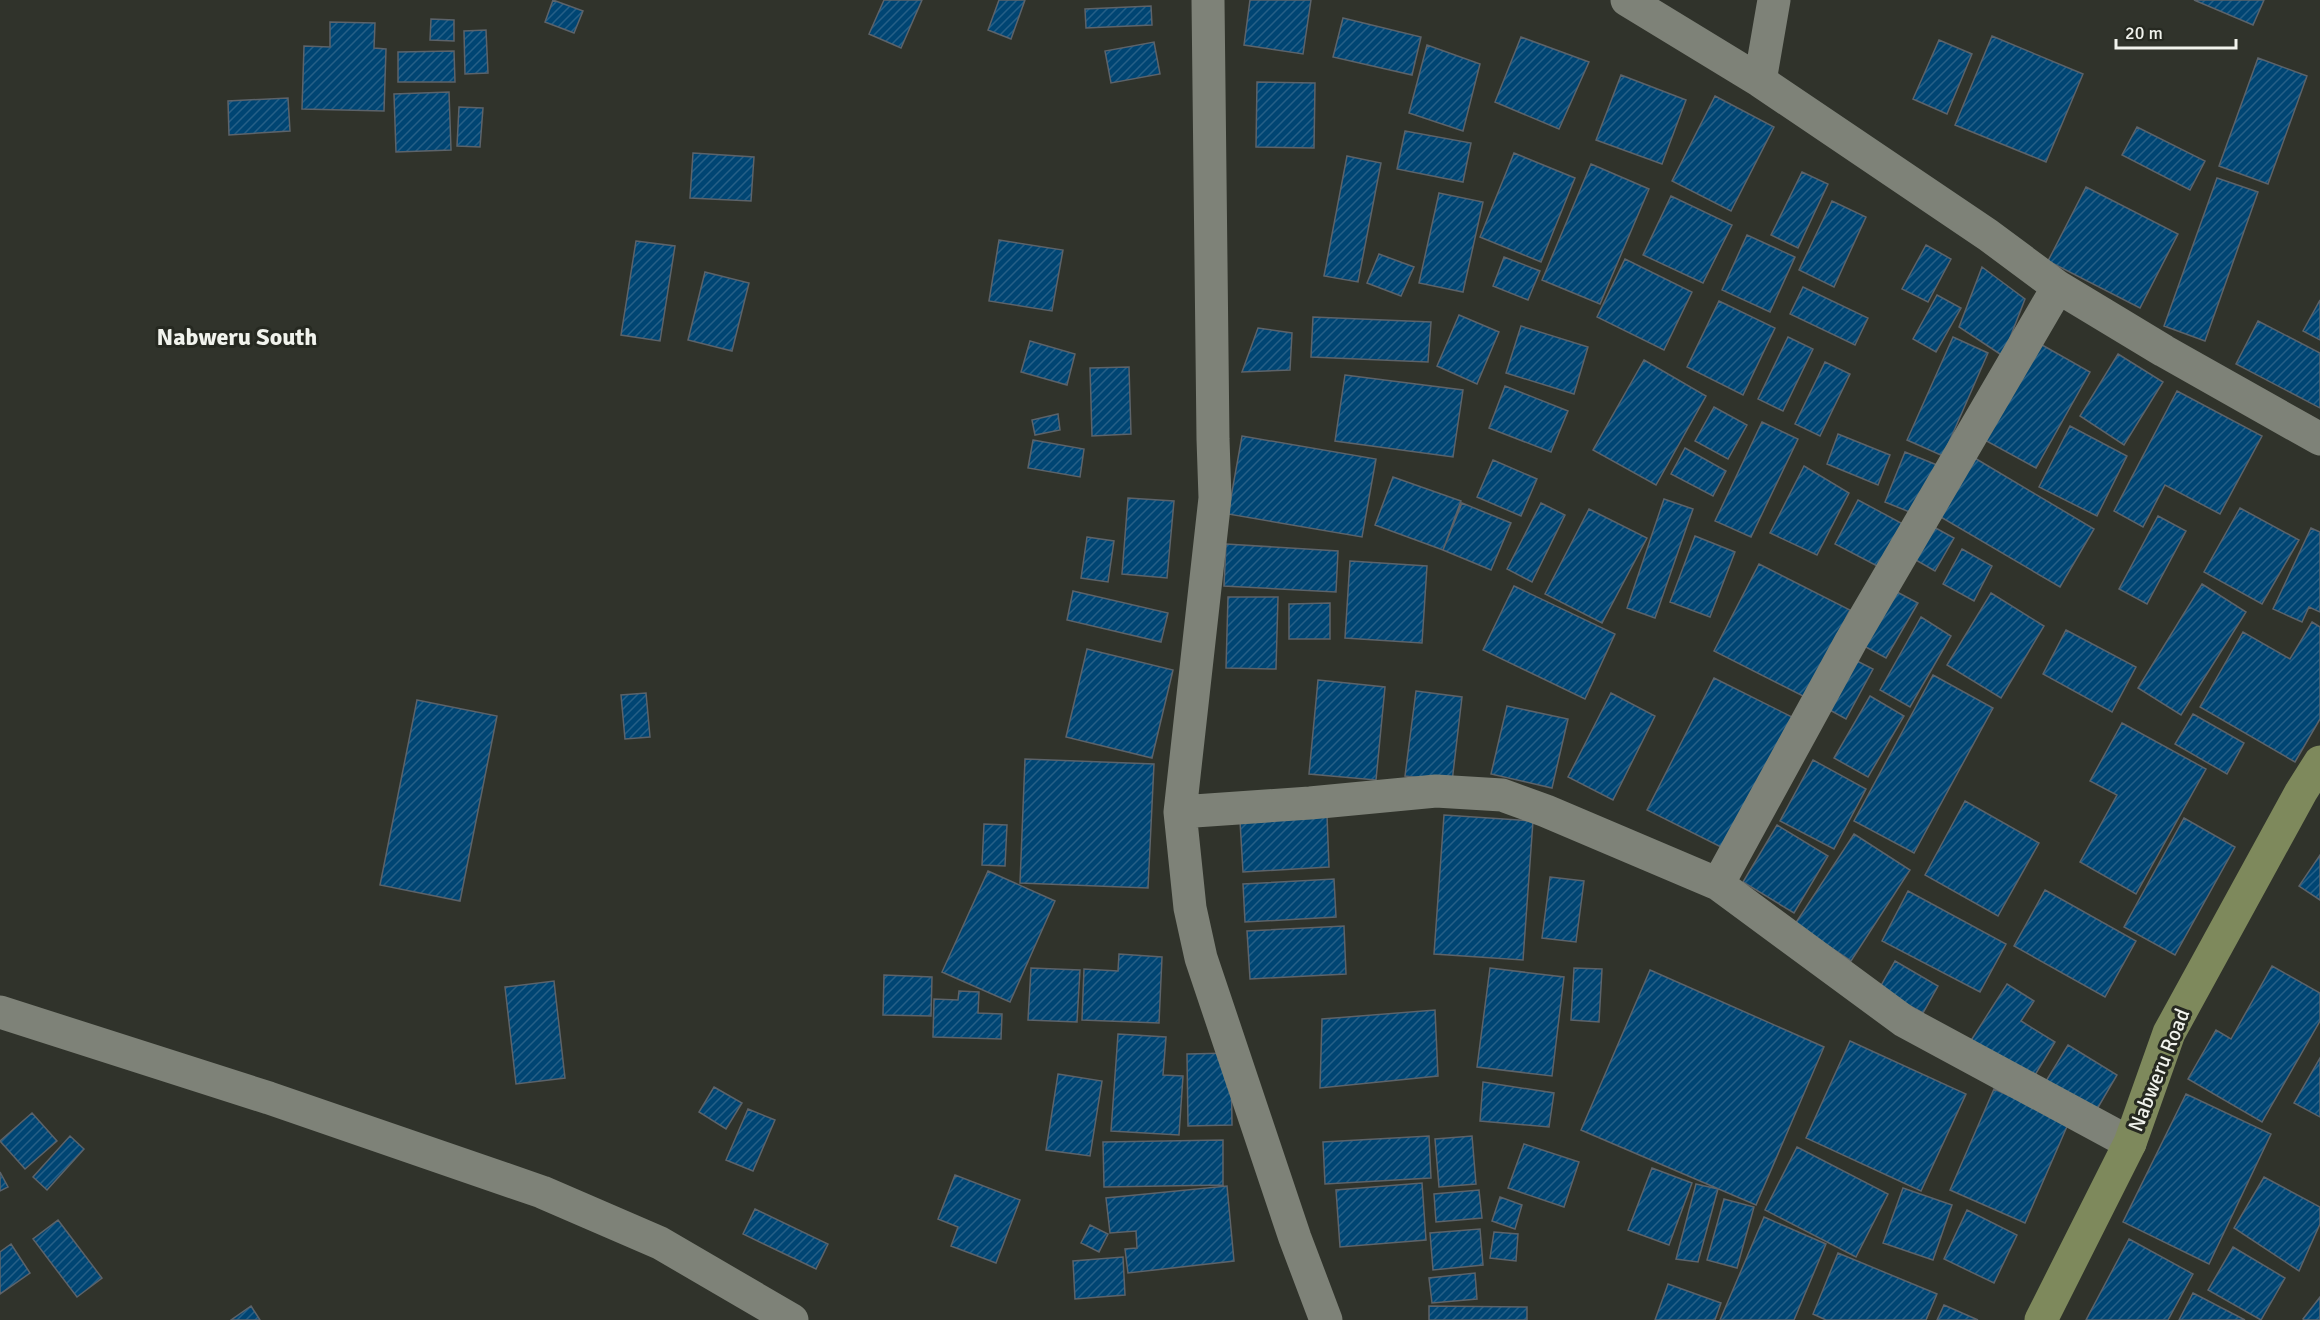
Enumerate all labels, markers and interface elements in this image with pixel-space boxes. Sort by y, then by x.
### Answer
scale bar [2116,12,2236,50]
text: 20 m [2125,22,2163,44]
district label: Nabweru South [157,322,317,352]
street label: Nabweru Road [2123,1005,2195,1135]

